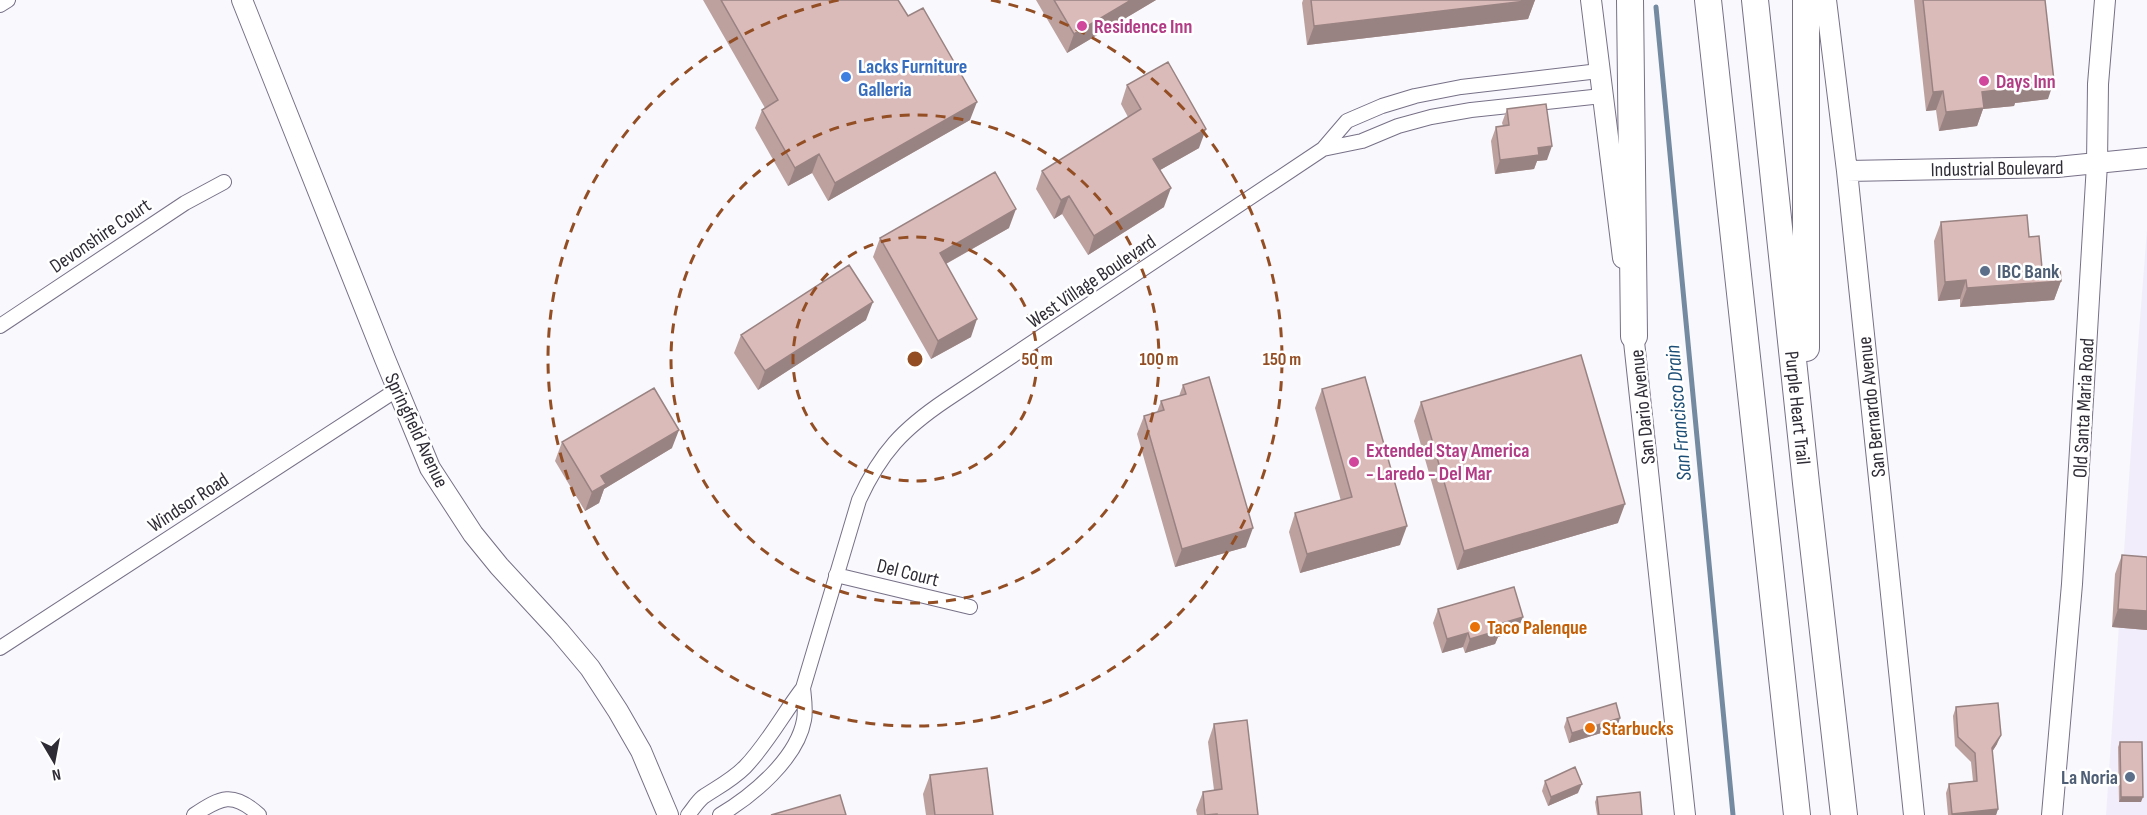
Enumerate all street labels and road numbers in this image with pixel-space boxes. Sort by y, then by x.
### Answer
street label: Industrial Boulevard [1930,156,2064,182]
street label: Devonshire Court [46,193,156,278]
street label: West Village Boulevard [1023,230,1161,334]
street label: San Bernardo Avenue [1853,335,1891,478]
street label: Old Santa Maria Road [2068,337,2100,479]
street label: San Dario Avenue [1625,348,1661,465]
street label: Purple Heart Trail [1779,350,1815,466]
street label: Springfield Avenue [379,369,453,492]
street label: Windsor Road [144,468,233,538]
street label: Del Court [874,554,941,592]

